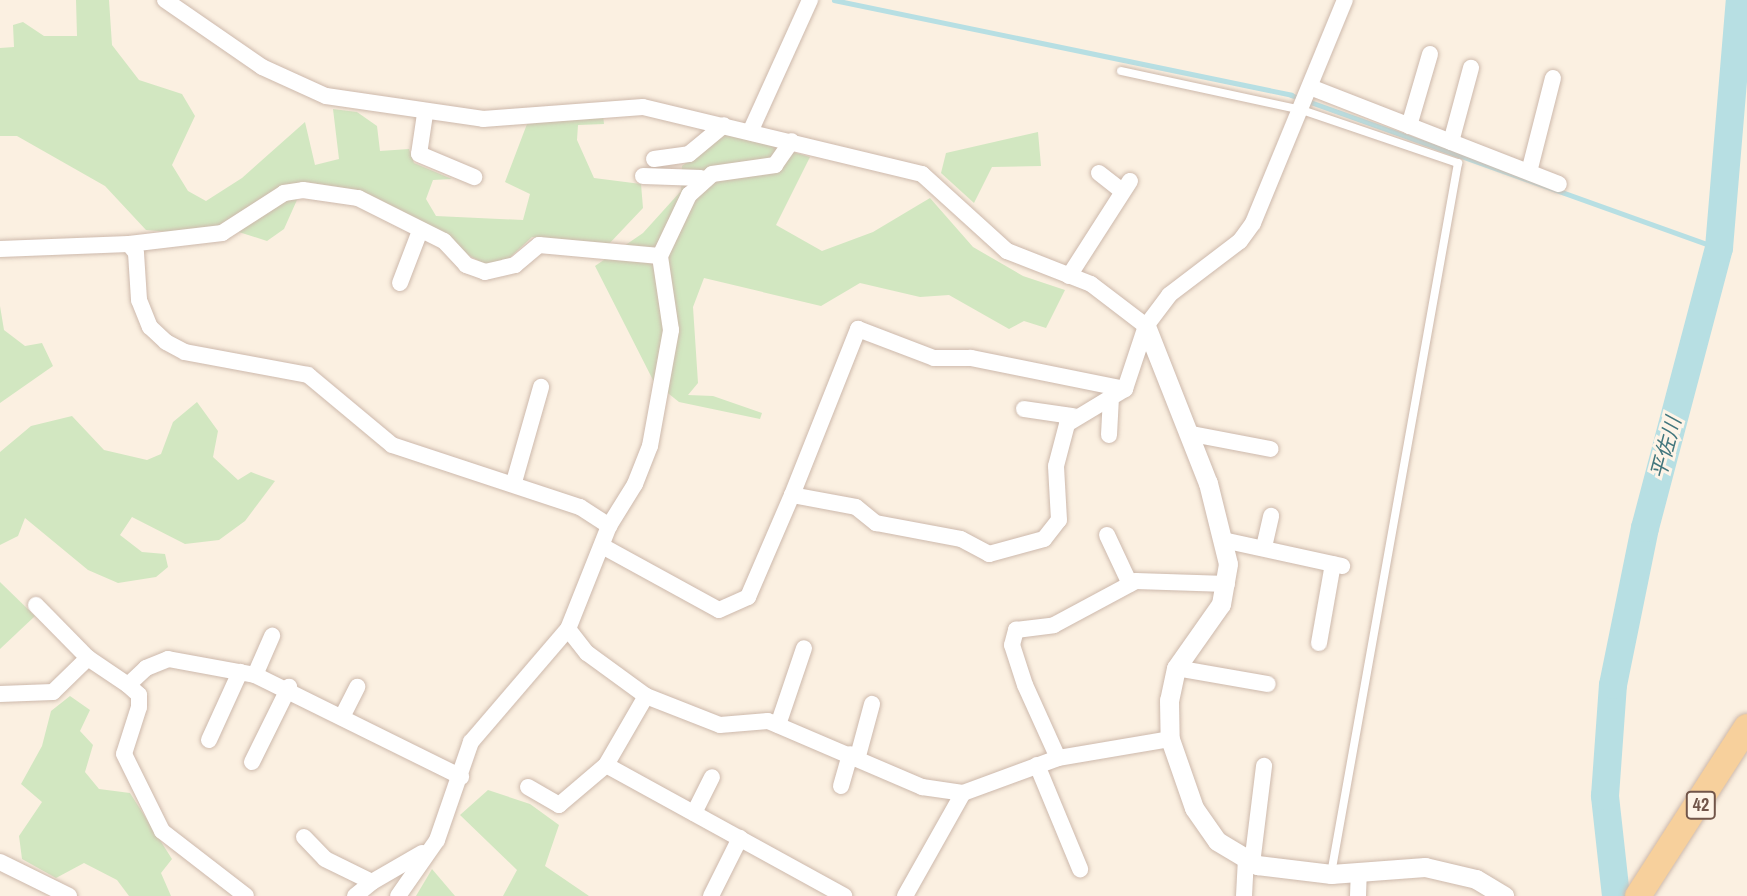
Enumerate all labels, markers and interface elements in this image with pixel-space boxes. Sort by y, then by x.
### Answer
water label: 平佐川 [1646,414,1686,482]
road number: 42 [1685,790,1717,820]

